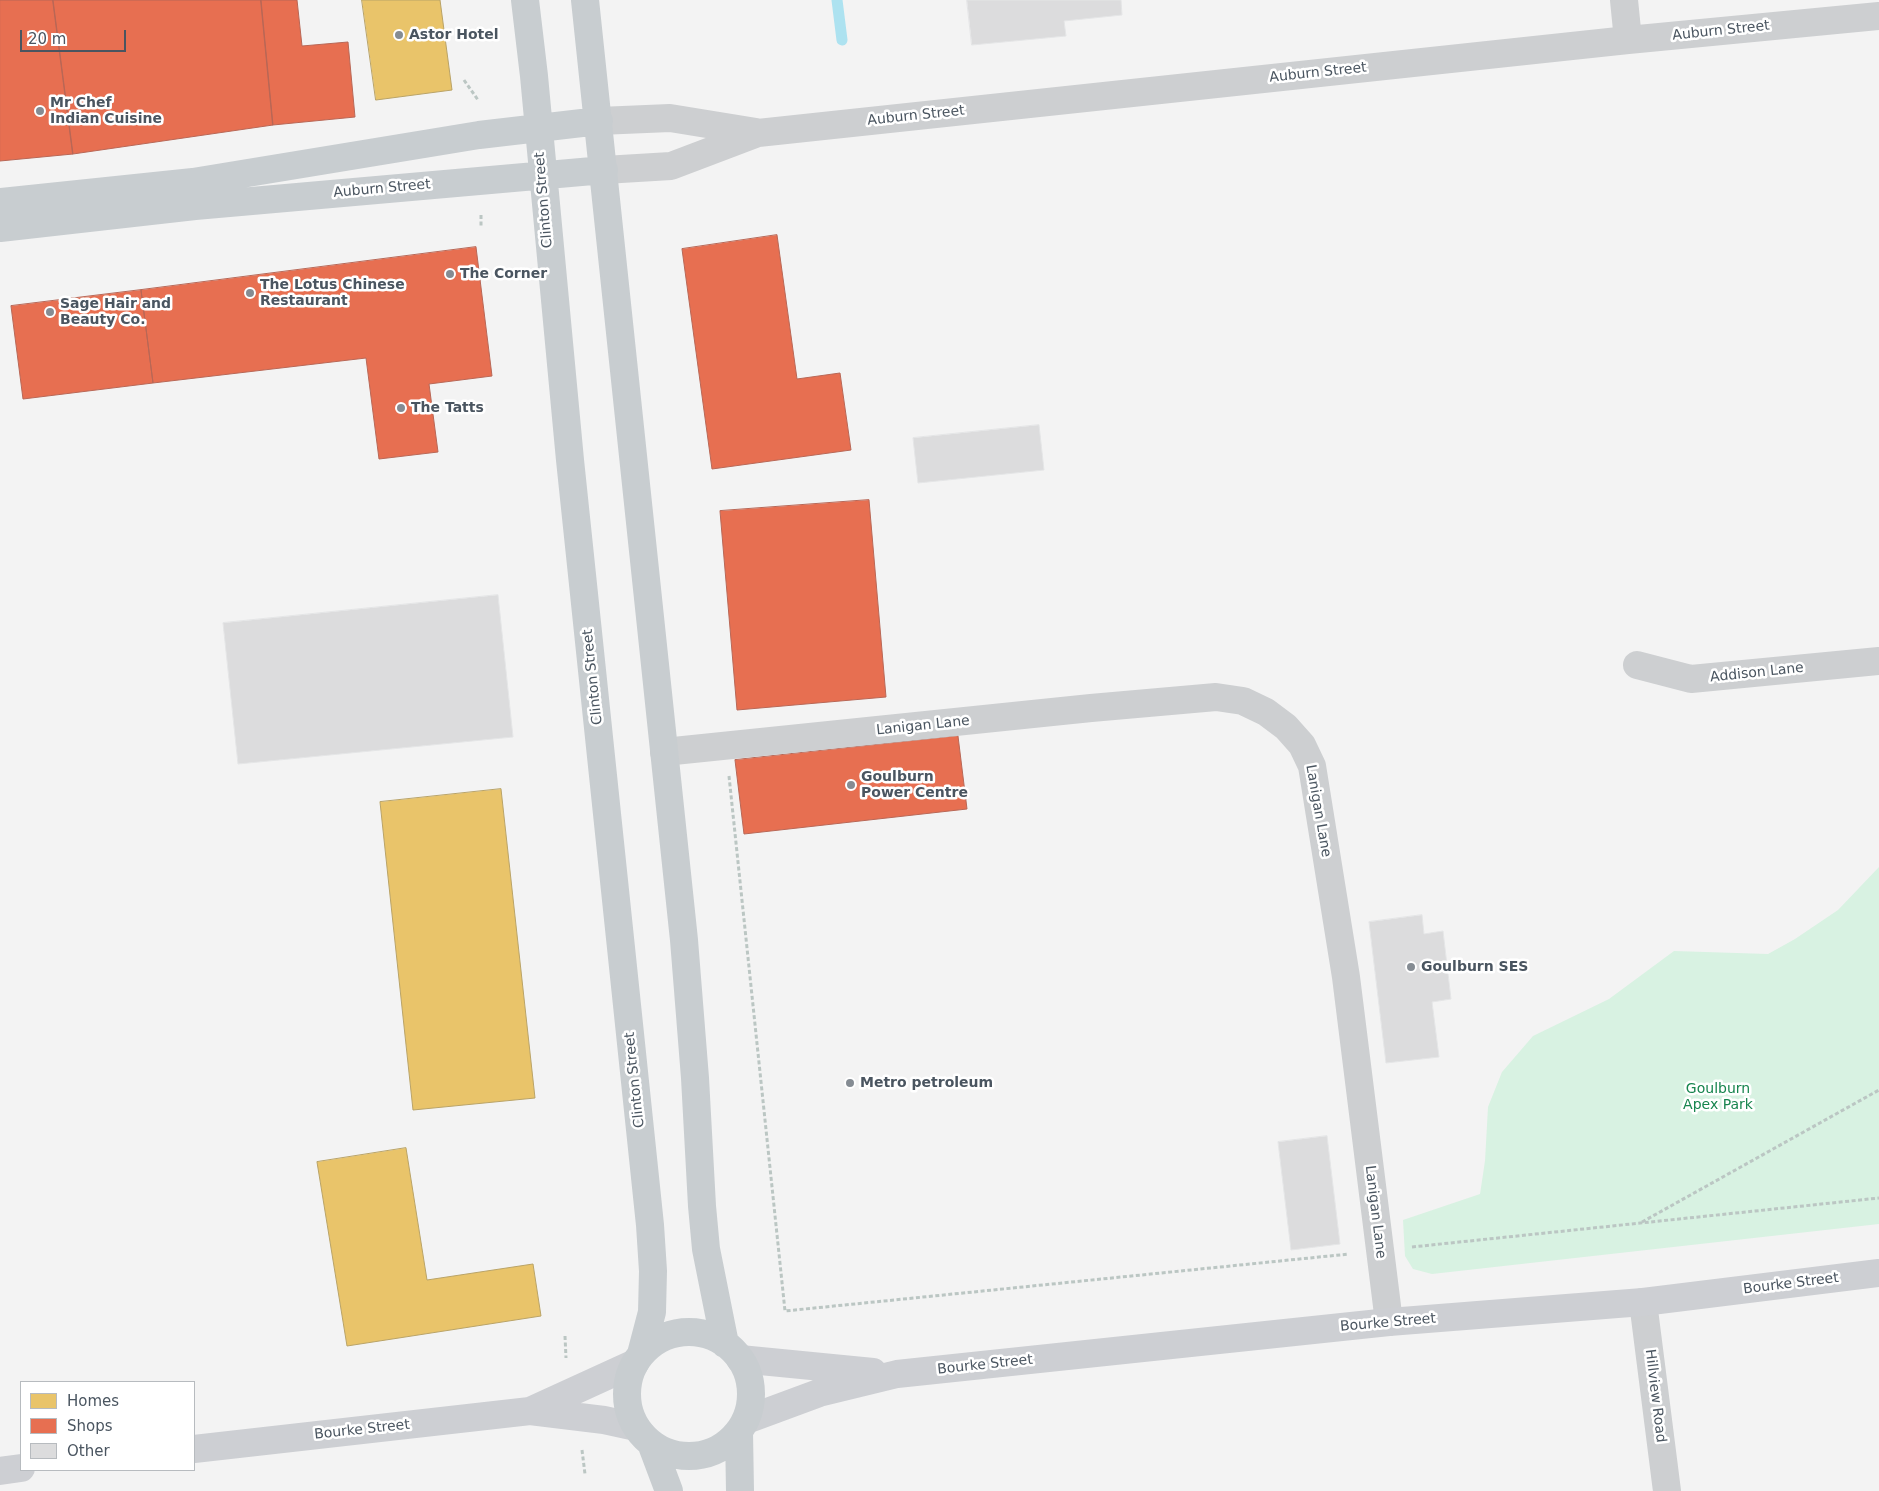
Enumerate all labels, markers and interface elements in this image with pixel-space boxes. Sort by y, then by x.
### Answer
street label: Auburn Street [1672,18,1770,44]
scale bar [22,20,129,52]
place label: Astor Hotel [409,27,499,43]
marker: Astor Hotel [393,29,405,41]
text: 20 m [28,30,66,48]
street label: Auburn Street [1269,60,1367,86]
place label: Mr Chef Indian Cuisine [50,95,162,128]
street label: Auburn Street [867,103,965,129]
marker: Mr Chef Indian Cuisine [34,105,46,117]
street label: Clinton Street [531,151,557,249]
street label: Auburn Street [333,176,431,202]
place label: The Corner [460,266,547,282]
marker: The Corner [444,268,456,280]
place label: The Lotus Chinese Restaurant [260,277,405,310]
marker: The Lotus Chinese Restaurant [244,287,256,299]
place label: Sage Hair and Beauty Co. [60,296,171,328]
marker: Sage Hair and Beauty Co. [44,306,56,318]
place label: The Tatts [411,400,484,416]
marker: The Tatts [395,402,407,414]
street label: Clinton Street [580,628,606,726]
street label: Addison Lane [1709,660,1805,686]
street label: Lanigan Lane [875,713,971,739]
street label: Lanigan Lane [1302,763,1334,859]
place label: Goulburn Power Centre [861,769,968,802]
marker: Goulburn Power Centre [845,779,857,791]
place label: Goulburn SES [1421,959,1528,975]
marker: Goulburn SES [1405,961,1417,973]
street label: Clinton Street [622,1031,648,1129]
place label: Metro petroleum [860,1075,993,1091]
marker: Metro petroleum [844,1077,856,1089]
park label: Goulburn Apex Park [1683,1081,1753,1114]
street label: Lanigan Lane [1361,1164,1389,1260]
street label: Bourke Street [1742,1270,1840,1298]
street label: Bourke Street [1339,1310,1437,1336]
street label: Hillview Road [1641,1348,1669,1444]
street label: Bourke Street [936,1352,1034,1378]
legend [20,1381,195,1471]
text: Homes [67,1392,119,1410]
text: Shops [67,1417,113,1435]
street label: Bourke Street [313,1417,411,1443]
text: Other [67,1442,110,1460]

